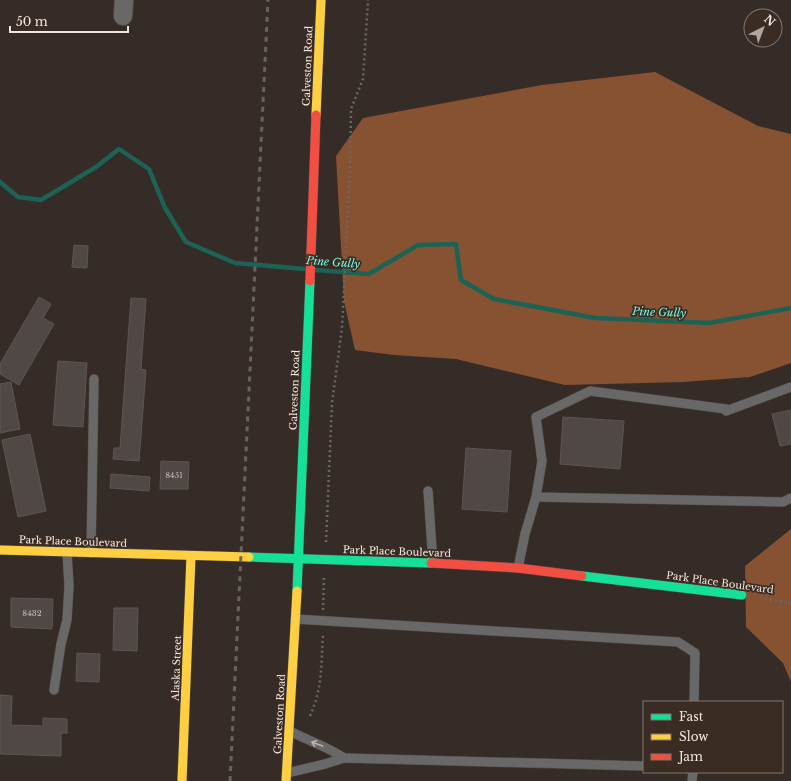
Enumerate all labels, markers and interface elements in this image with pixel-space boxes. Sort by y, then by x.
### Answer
scale bar [10,8,128,34]
north arrow [743,8,783,48]
text: N [761,12,779,30]
text: 50 m [16,14,48,29]
street label: Galveston Road [300,25,315,106]
water label: Pine Gully [305,253,361,271]
water label: Pine Gully [631,304,687,320]
street label: Galveston Road [287,349,302,430]
house number: 8451 [165,470,183,480]
street label: Park Place Boulevard [19,533,128,550]
street label: Park Place Boulevard [343,543,452,560]
street label: Park Place Boulevard [665,569,775,597]
house number: 8432 [22,608,42,618]
street label: Alaska Street [169,635,184,702]
street label: Galveston Road [271,673,288,754]
legend [643,701,783,773]
text: Fast [679,709,704,724]
text: Slow [679,729,709,744]
one-way arrow [310,740,323,747]
text: Jam [677,749,703,764]

